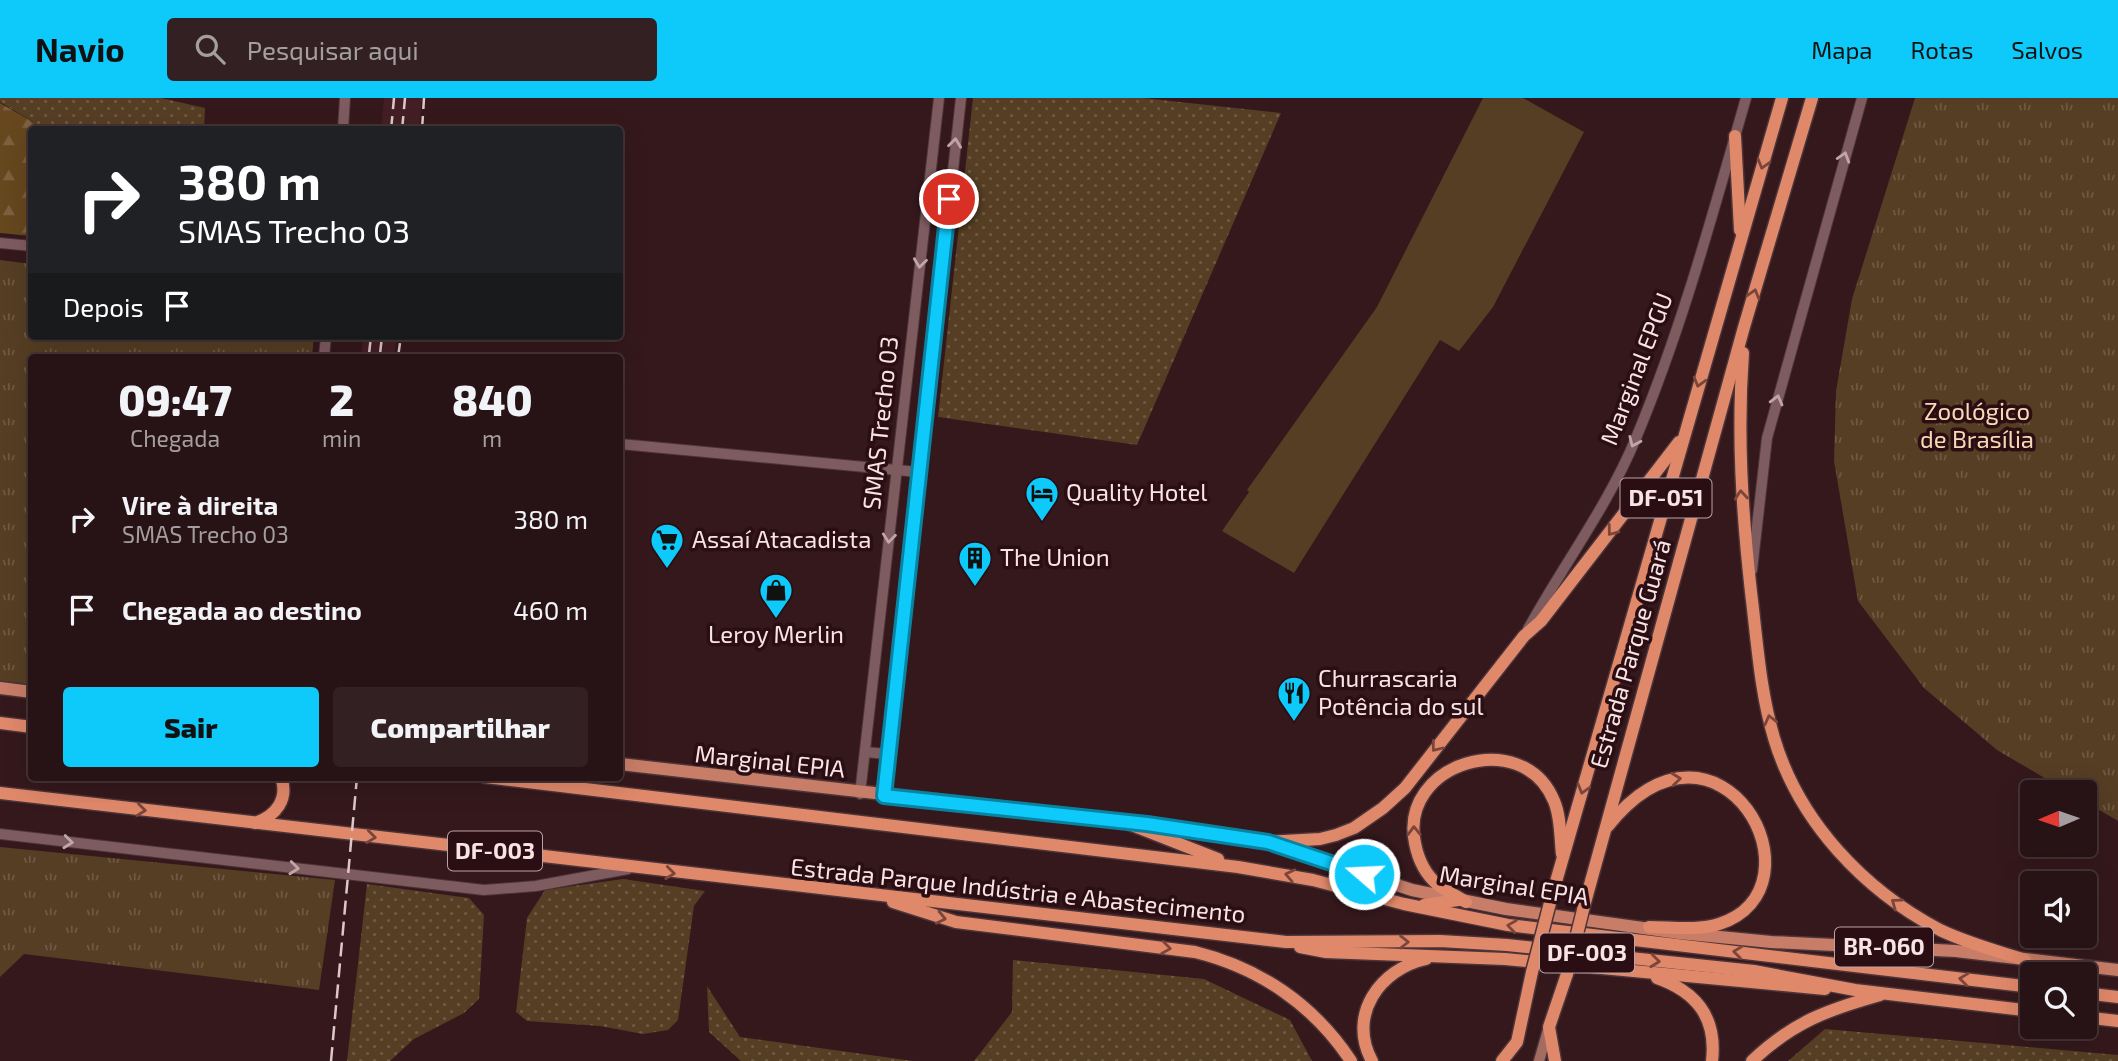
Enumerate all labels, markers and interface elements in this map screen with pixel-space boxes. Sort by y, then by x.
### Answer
search box [167,18,657,81]
text: Navio [35,29,125,69]
icon: search [191,30,229,68]
text: Pesquisar aqui [247,34,419,65]
text: Mapa [1811,35,1873,64]
text: Rotas [1911,35,1973,64]
text: Salvos [2011,35,2083,64]
one-way arrow [948,138,963,149]
text: 380 m [178,151,321,210]
one-way arrow [1836,151,1851,163]
icon: right [63,154,154,245]
one-way arrow [1757,157,1772,169]
pin [919,169,979,229]
icon: arrive [930,180,968,218]
text: SMAS Trecho 03 [178,211,410,249]
one-way arrow [913,257,928,269]
icon: arrive [158,287,196,325]
street label: Marginal EPGU [1593,288,1678,449]
one-way arrow [1746,288,1761,300]
text: Depois [63,291,144,322]
street label: SMAS Trecho 03 [856,335,903,511]
text: 09:47 [118,374,232,424]
text: 2 [329,374,354,424]
text: 840 [452,374,533,424]
one-way arrow [1693,376,1708,388]
one-way arrow [1769,394,1783,406]
park label: Zoológico de Brasília [1920,396,2034,453]
text: Chegada [130,424,220,452]
text: min [322,424,361,452]
text: m [482,424,502,452]
one-way arrow [1628,435,1642,447]
hotel icon: Quality Hotel [1023,474,1061,523]
place label: Quality Hotel [1066,477,1207,506]
road number: DF-051 [1620,478,1712,518]
text: Vire à direita [122,489,278,520]
one-way arrow [1734,489,1749,500]
icon: right [63,500,101,538]
text: 380 m [514,503,588,534]
text: SMAS Trecho 03 [122,520,289,548]
supermarket icon: Assaí Atacadista [648,521,686,570]
one-way arrow [1608,523,1620,535]
place label: Assaí Atacadista [692,524,871,553]
one-way arrow [882,533,897,544]
street label: Estrada Parque Guará [1583,536,1676,771]
building icon: The Union [956,539,994,588]
place label: The Union [1000,542,1110,571]
shop icon: Leroy Merlin [757,571,795,620]
icon: arrive [63,591,101,629]
text: Chegada ao destino [122,594,362,625]
text: 460 m [513,594,588,625]
place label: Leroy Merlin [708,619,844,648]
place label: Churrascaria Potência do sul [1318,663,1484,720]
restaurant icon: Churrascaria Potência do sul [1275,674,1313,723]
button: Sair [63,687,319,767]
button: Compartilhar [333,687,588,767]
one-way arrow [1764,714,1778,726]
street label: Marginal EPIA [694,738,847,783]
one-way arrow [1432,740,1445,752]
one-way arrow [1670,772,1682,787]
north arrow [2020,780,2096,858]
map controls [2020,780,2097,1039]
one-way arrow [1577,783,1591,795]
one-way arrow [135,802,147,817]
one-way arrow [1407,826,1422,837]
one-way arrow [366,829,377,844]
road number: DF-003 [448,832,542,870]
one-way arrow [62,834,74,849]
position arrow [1327,837,1401,911]
street label: Estrada Parque Indústria e Abastecimento [789,851,1247,928]
street label: Marginal EPIA [1437,858,1591,911]
one-way arrow [288,861,300,876]
one-way arrow [664,865,676,880]
one-way arrow [1284,869,1296,884]
button: sound [2020,871,2097,948]
one-way arrow [1891,899,1904,911]
one-way arrow [935,910,947,924]
one-way arrow [1506,918,1518,933]
road number: BR-060 [1835,928,1933,967]
road number: DF-003 [1540,933,1634,972]
one-way arrow [1398,934,1409,949]
one-way arrow [1160,940,1172,955]
one-way arrow [1732,944,1744,959]
one-way arrow [1649,953,1661,968]
button: search [2020,962,2097,1039]
one-way arrow [1958,971,1970,986]

